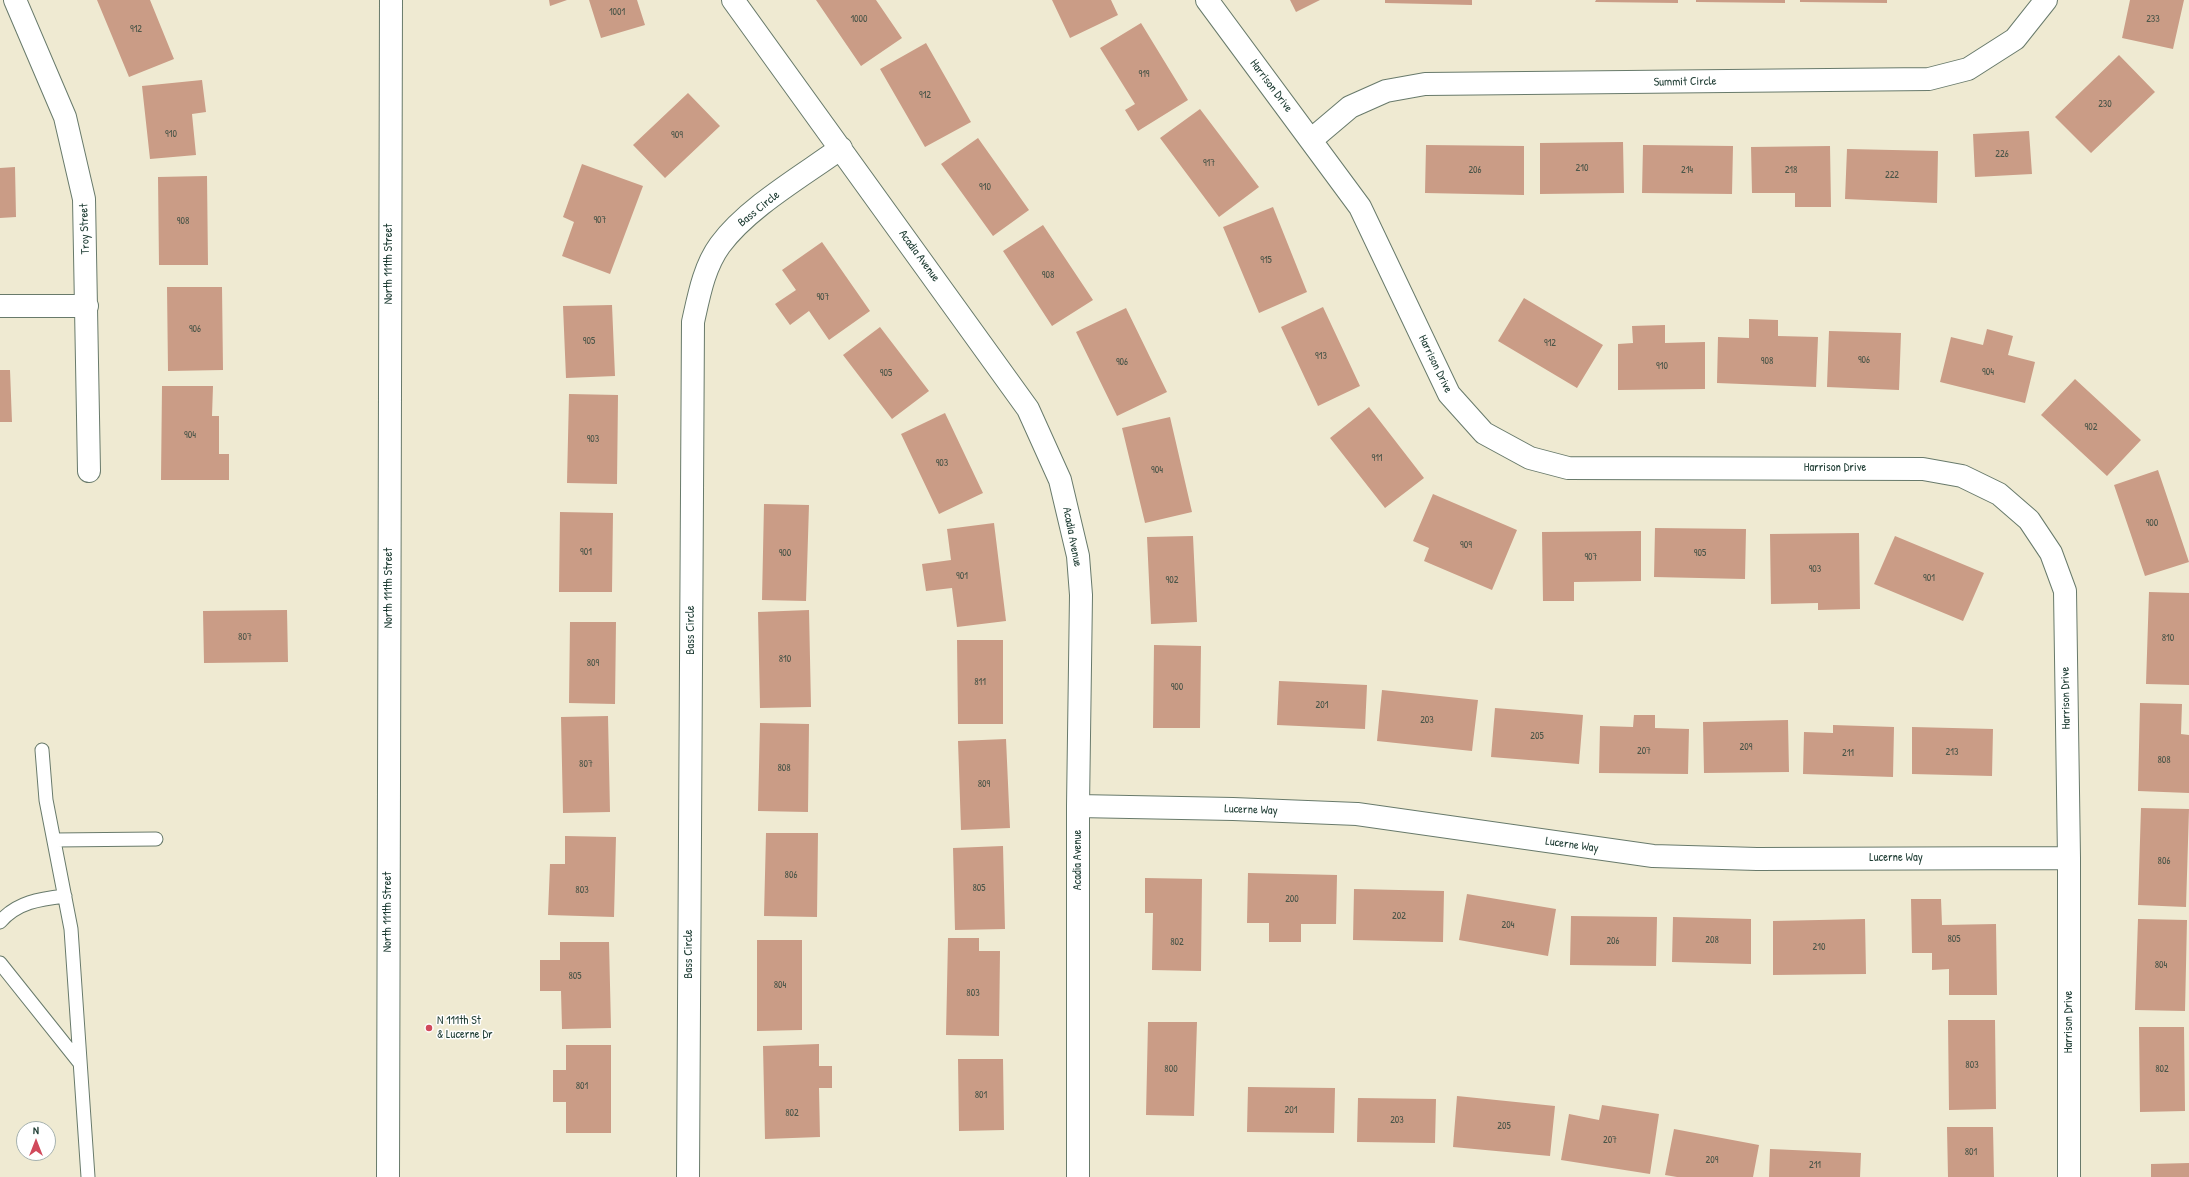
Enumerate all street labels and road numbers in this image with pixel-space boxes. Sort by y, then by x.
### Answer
street label: Harrison Drive [1246,57,1296,115]
street label: Summit Circle [1654,74,1716,90]
street label: Bass Circle [735,188,783,230]
street label: Troy Street [77,203,93,255]
street label: North 111th Street [382,224,396,304]
street label: Acadia Avenue [895,227,943,285]
street label: Harrison Drive [1415,333,1455,395]
street label: Harrison Drive [1804,461,1866,475]
street label: Acadia Avenue [1059,506,1085,568]
street label: North 111th Street [382,548,396,628]
street label: Bass Circle [684,605,698,655]
street label: Harrison Drive [2058,667,2074,729]
street label: Lucerne Way [1224,802,1278,818]
street label: Acadia Avenue [1071,830,1085,890]
street label: Lucerne Way [1545,834,1599,856]
street label: Lucerne Way [1869,851,1923,865]
street label: North 111th Street [381,872,395,952]
street label: Bass Circle [682,929,696,979]
street label: Harrison Drive [2062,991,2076,1053]

